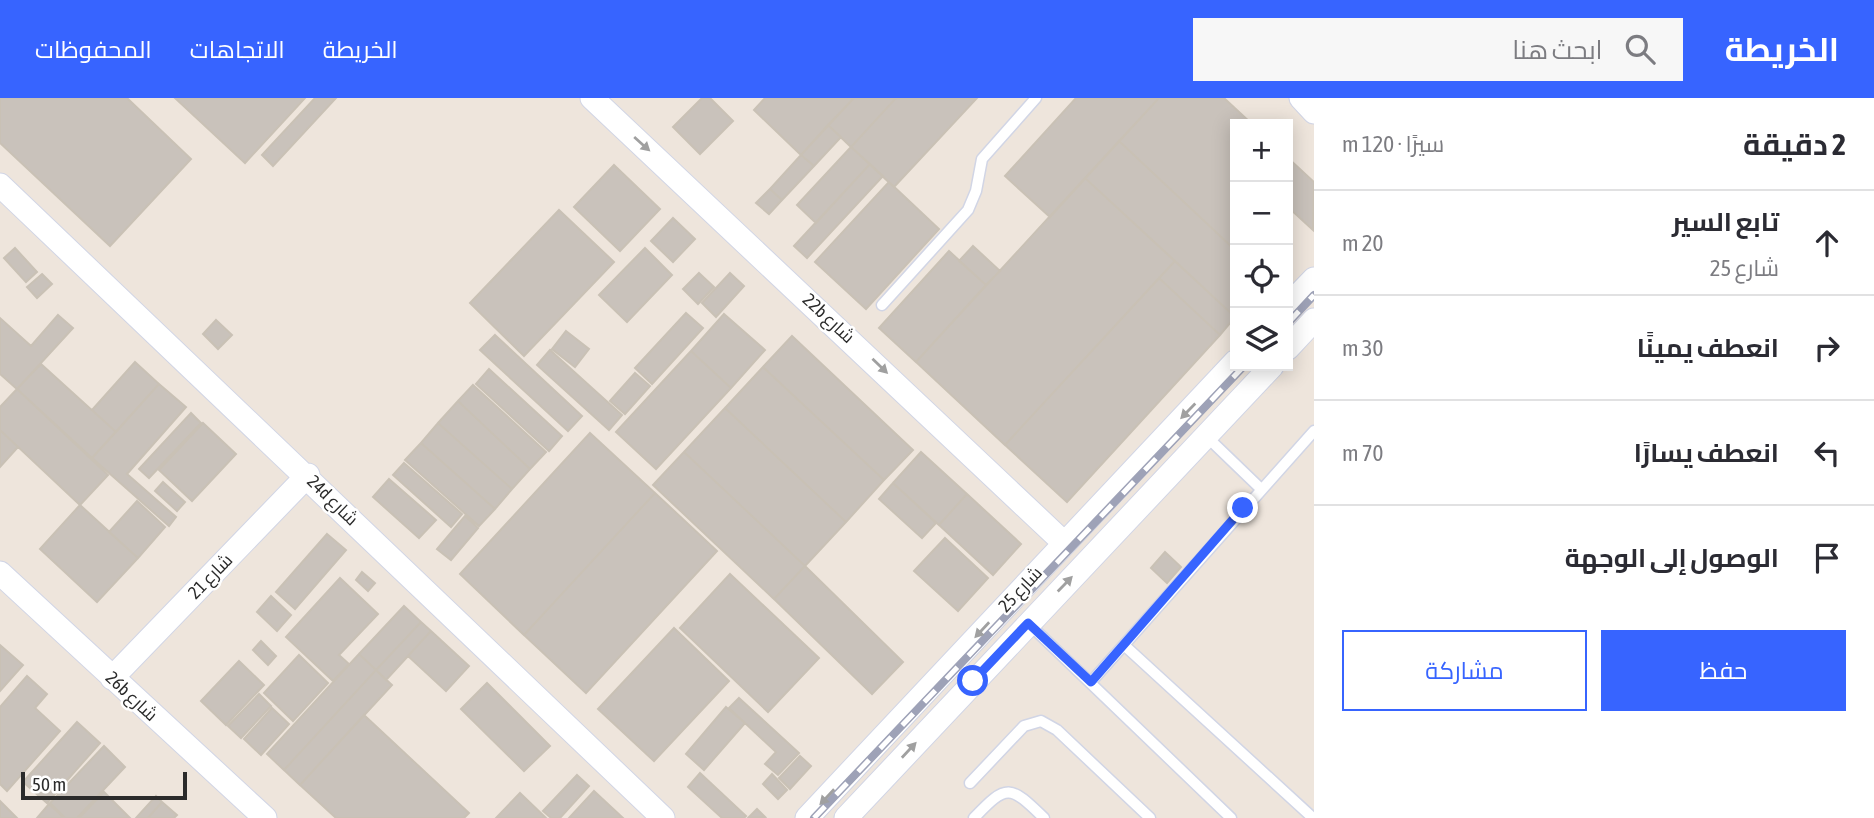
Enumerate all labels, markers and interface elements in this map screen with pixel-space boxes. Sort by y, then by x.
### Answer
search box [1193,18,1683,81]
icon: search [1621,30,1659,68]
text: الخريطة [1725,30,1839,68]
text: ابحث هنا [1512,35,1603,65]
text: المحفوظات [35,36,152,63]
text: الاتجاهات [190,36,285,63]
text: الخريطة [323,36,398,63]
map controls [1230,119,1293,371]
button: + [1230,119,1293,182]
text: 2 دقيقة [1743,127,1846,161]
text: سيرًا · 120 m [1342,131,1444,157]
one-way arrow [633,136,651,152]
button: − [1230,182,1293,245]
text: تابع السير [1672,207,1779,237]
icon: ahead [1808,224,1846,262]
text: 20 m [1342,230,1383,256]
button: locate [1230,245,1293,308]
text: شارع 25 [1710,255,1779,281]
street label: 22b شارع [798,289,859,349]
button: layers [1230,308,1293,371]
icon: right [1808,329,1846,367]
text: انعطف يمينًا [1637,333,1779,363]
text: 30 m [1342,335,1383,361]
one-way arrow [871,358,888,374]
one-way arrow [1181,402,1197,419]
icon: left [1808,434,1846,472]
text: انعطف يسارًا [1634,438,1779,468]
text: 70 m [1342,440,1383,466]
street label: 24d شارع [302,471,363,531]
route end [1227,492,1258,523]
icon: arrive [1808,539,1846,577]
text: الوصول إلى الوجهة [1565,543,1779,573]
street label: شارع 21 [184,549,238,604]
street label: شارع 25 [994,562,1048,617]
one-way arrow [1056,576,1072,593]
one-way arrow [974,621,990,638]
button: مشاركة [1342,630,1587,711]
button: حفظ [1601,630,1846,711]
route start [957,665,988,696]
street label: 26b شارع [101,667,162,727]
one-way arrow [901,741,917,759]
scale bar [21,769,187,801]
text: 50 m [32,773,66,795]
one-way arrow [819,788,835,806]

